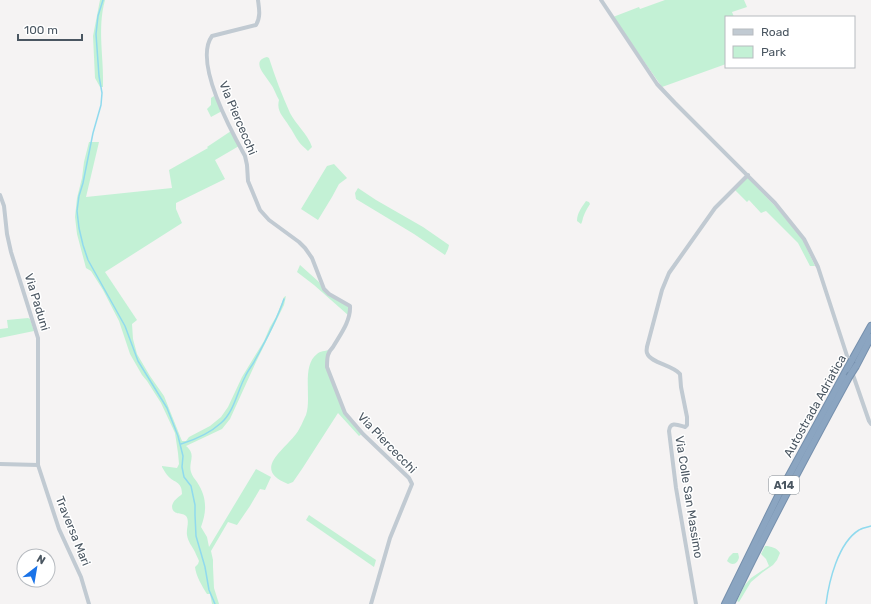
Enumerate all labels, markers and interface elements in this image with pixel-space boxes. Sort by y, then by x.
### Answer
scale bar [18,16,82,42]
legend [725,16,855,68]
text: 100 m [24,23,58,37]
text: Road [761,25,789,39]
text: Park [761,45,787,59]
street label: Via Piercecchi [216,79,260,157]
street label: Via Paduni [22,272,52,332]
street label: Autostrada Adriatica [781,352,849,460]
street label: Via Piercecchi [355,410,419,476]
street label: Via Colle San Massimo [672,435,706,559]
road number: A14 [769,476,799,494]
street label: Traversa Mari [53,494,93,568]
north arrow [16,548,56,588]
text: N [34,552,48,568]

